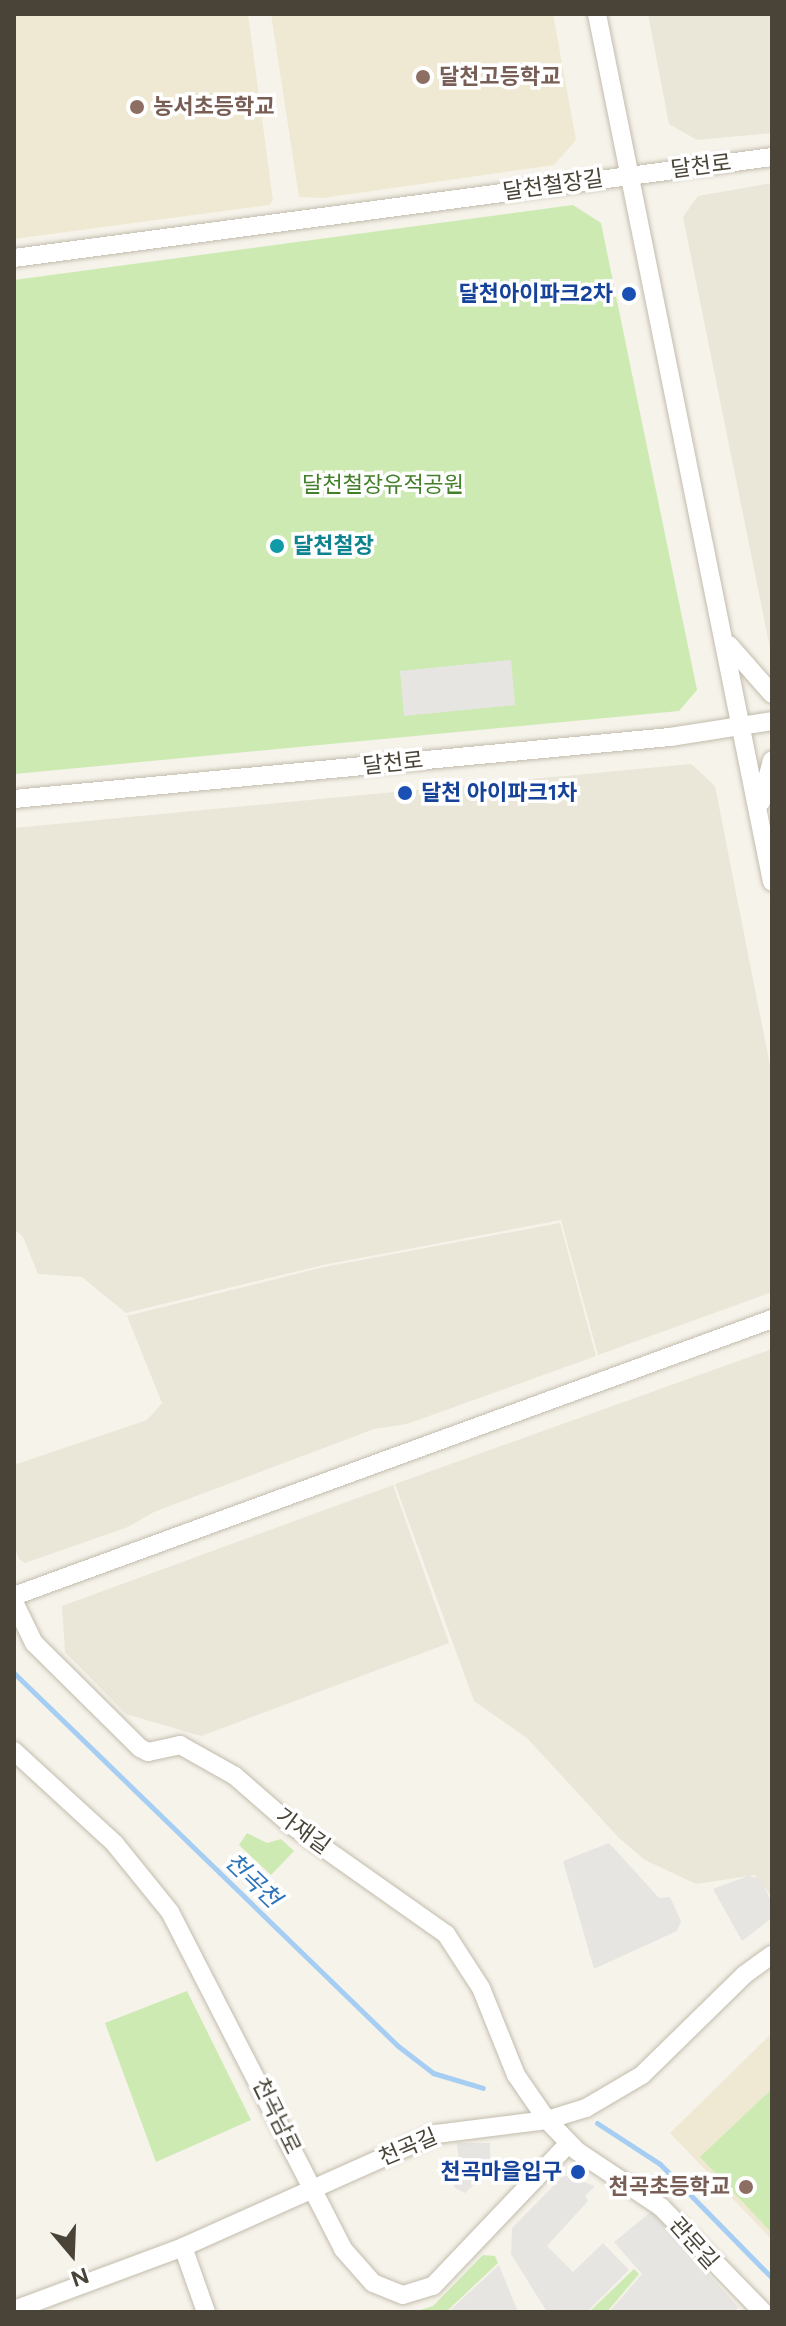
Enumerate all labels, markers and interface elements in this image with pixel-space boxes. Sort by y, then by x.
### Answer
place label: 달천고등학교 [439,64,560,90]
marker: 달천고등학교 [414,68,432,86]
place label: 농서초등학교 [153,94,274,120]
marker: 농서초등학교 [128,98,146,116]
street label: 달천로 [669,149,733,183]
street label: 달천철장길 [501,165,605,205]
place label: 달천아이파크2차 [459,281,613,307]
marker: 달천아이파크2차 [620,285,638,303]
park label: 달천철장유적공원 [302,472,464,498]
place label: 달천철장 [293,533,374,559]
marker: 달천철장 [268,537,286,555]
street label: 달천로 [361,747,425,779]
place label: 달천 아이파크1차 [421,780,577,806]
marker: 달천 아이파크1차 [396,784,414,802]
street label: 가재길 [271,1802,335,1860]
water label: 천곡천 [219,1847,287,1913]
street label: 천곡남로 [247,2074,307,2158]
street label: 천곡길 [375,2123,441,2171]
place label: 천곡마을입구 [441,2159,562,2185]
marker: 천곡마을입구 [569,2163,587,2181]
place label: 천곡초등학교 [609,2174,730,2200]
marker: 천곡초등학교 [737,2178,755,2196]
street label: 관문길 [664,2212,724,2274]
north arrow [32,2214,112,2294]
text: N [68,2262,92,2293]

